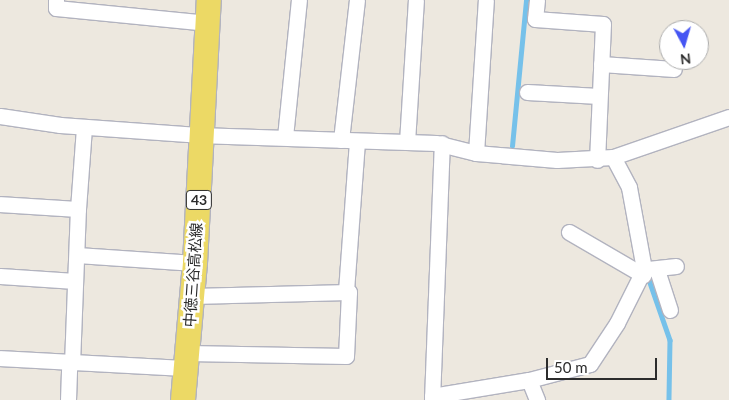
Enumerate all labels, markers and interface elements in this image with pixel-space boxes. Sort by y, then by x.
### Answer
north arrow [659,20,709,70]
text: N [679,50,692,68]
road number: 43 [185,188,213,212]
street label: 中徳三谷高松線 [180,222,206,328]
scale bar [549,348,660,380]
text: 50 m [554,358,588,376]

